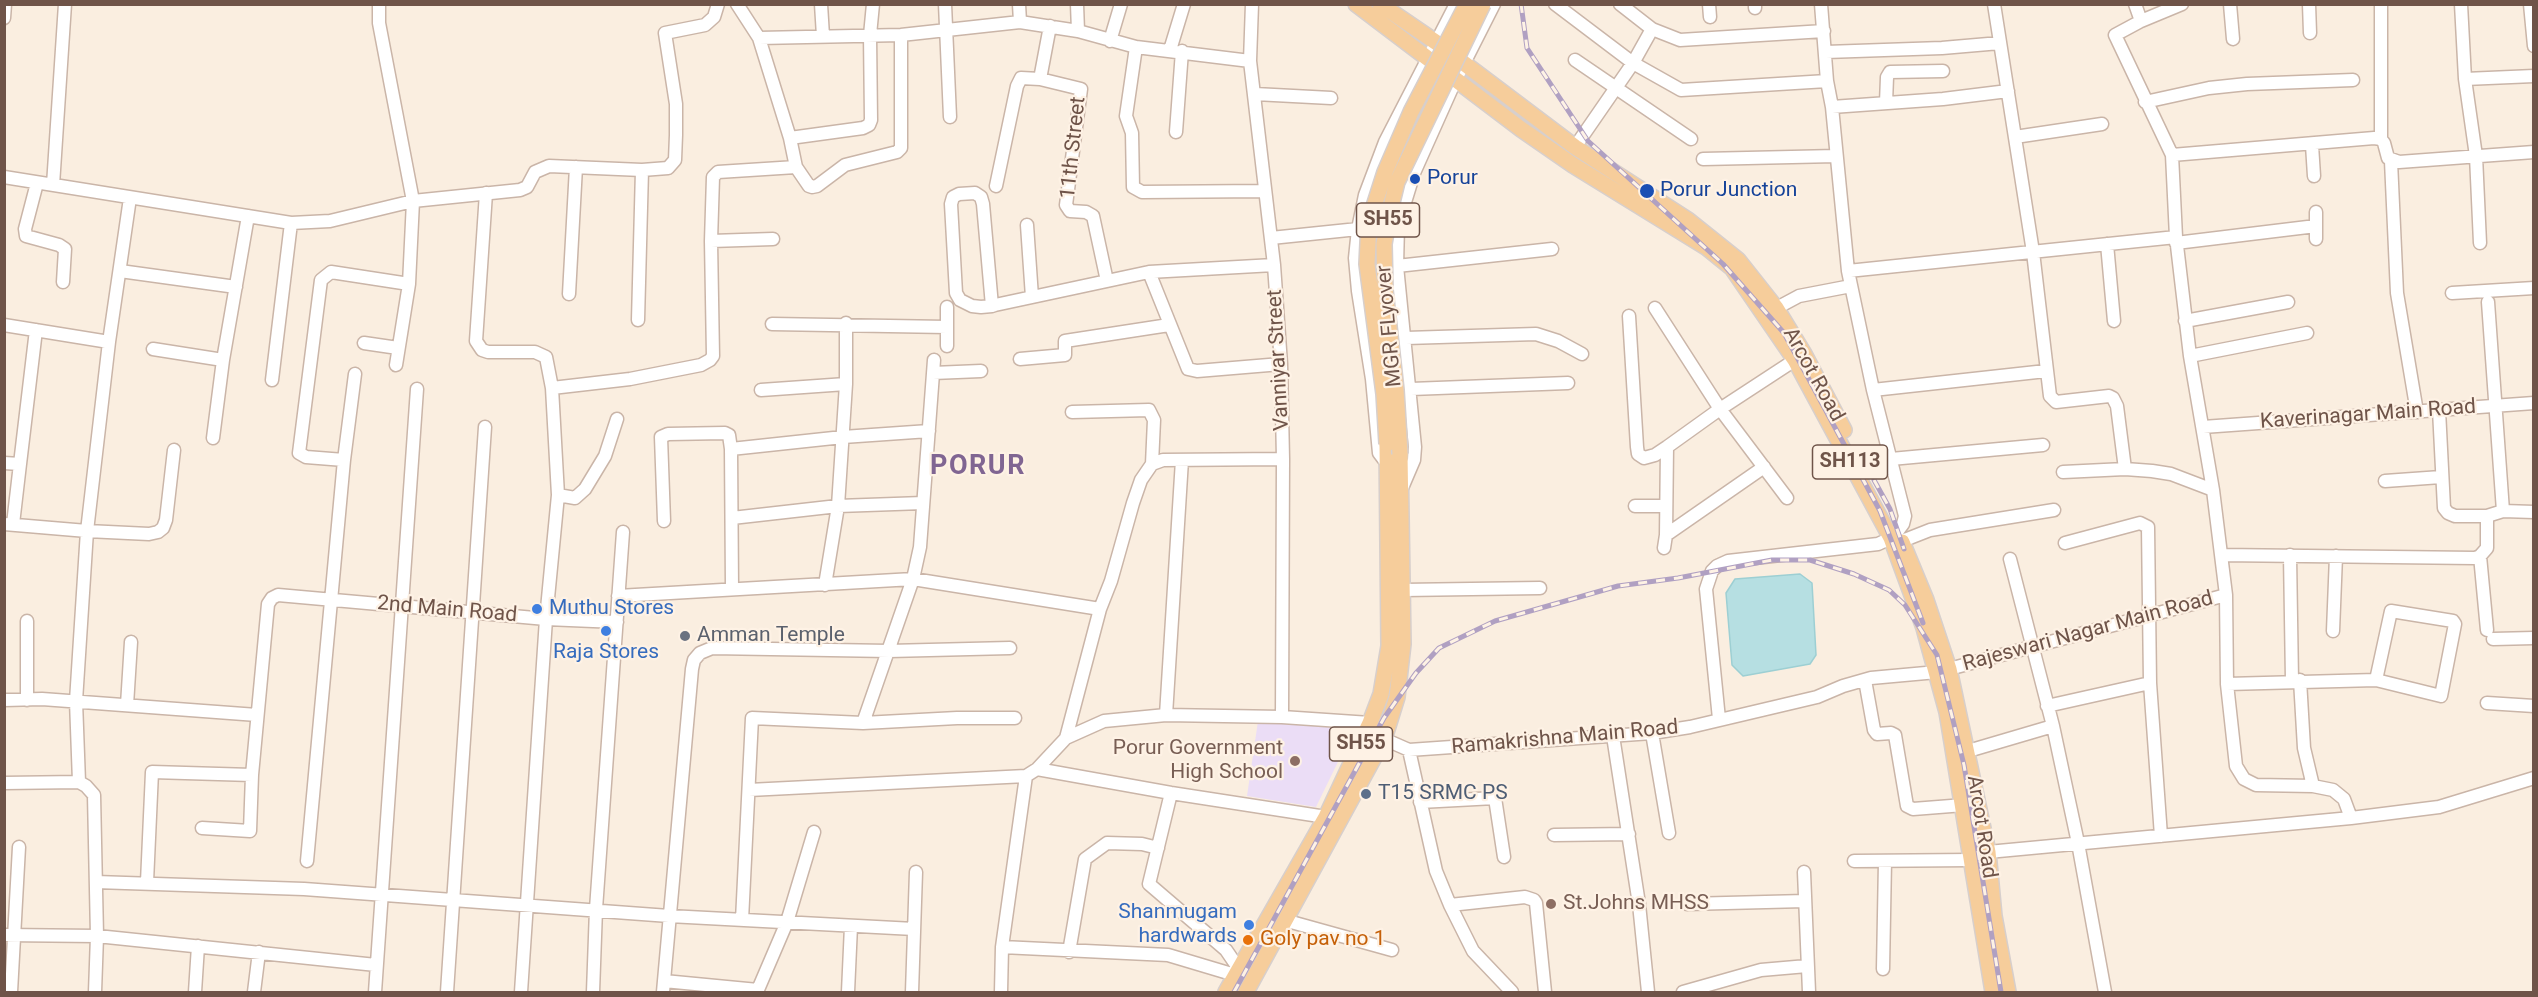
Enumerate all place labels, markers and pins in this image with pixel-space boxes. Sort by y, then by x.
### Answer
place label: Porur [1427,166,1478,192]
marker: Porur [1408,172,1422,186]
place label: Porur Junction [1660,178,1797,204]
marker: Porur Junction [1638,182,1656,200]
place label: Muthu Stores [549,596,674,622]
marker: Muthu Stores [530,602,544,616]
place label: Amman Temple [697,623,845,649]
marker: Raja Stores [599,624,613,638]
marker: Amman Temple [678,629,692,643]
place label: Raja Stores [553,640,659,666]
place label: Porur Government High School [1113,736,1283,786]
marker: Porur Government High School [1288,754,1302,768]
place label: T15 SRMC PS [1378,781,1508,807]
marker: T15 SRMC PS [1359,787,1373,801]
place label: St.Johns MHSS [1563,891,1709,917]
marker: St.Johns MHSS [1544,897,1558,911]
place label: Shanmugam hardwards [1118,900,1237,950]
marker: Shanmugam hardwards [1242,918,1256,932]
place label: Goly pav no 1 [1260,927,1386,953]
marker: Goly pav no 1 [1241,933,1255,947]

